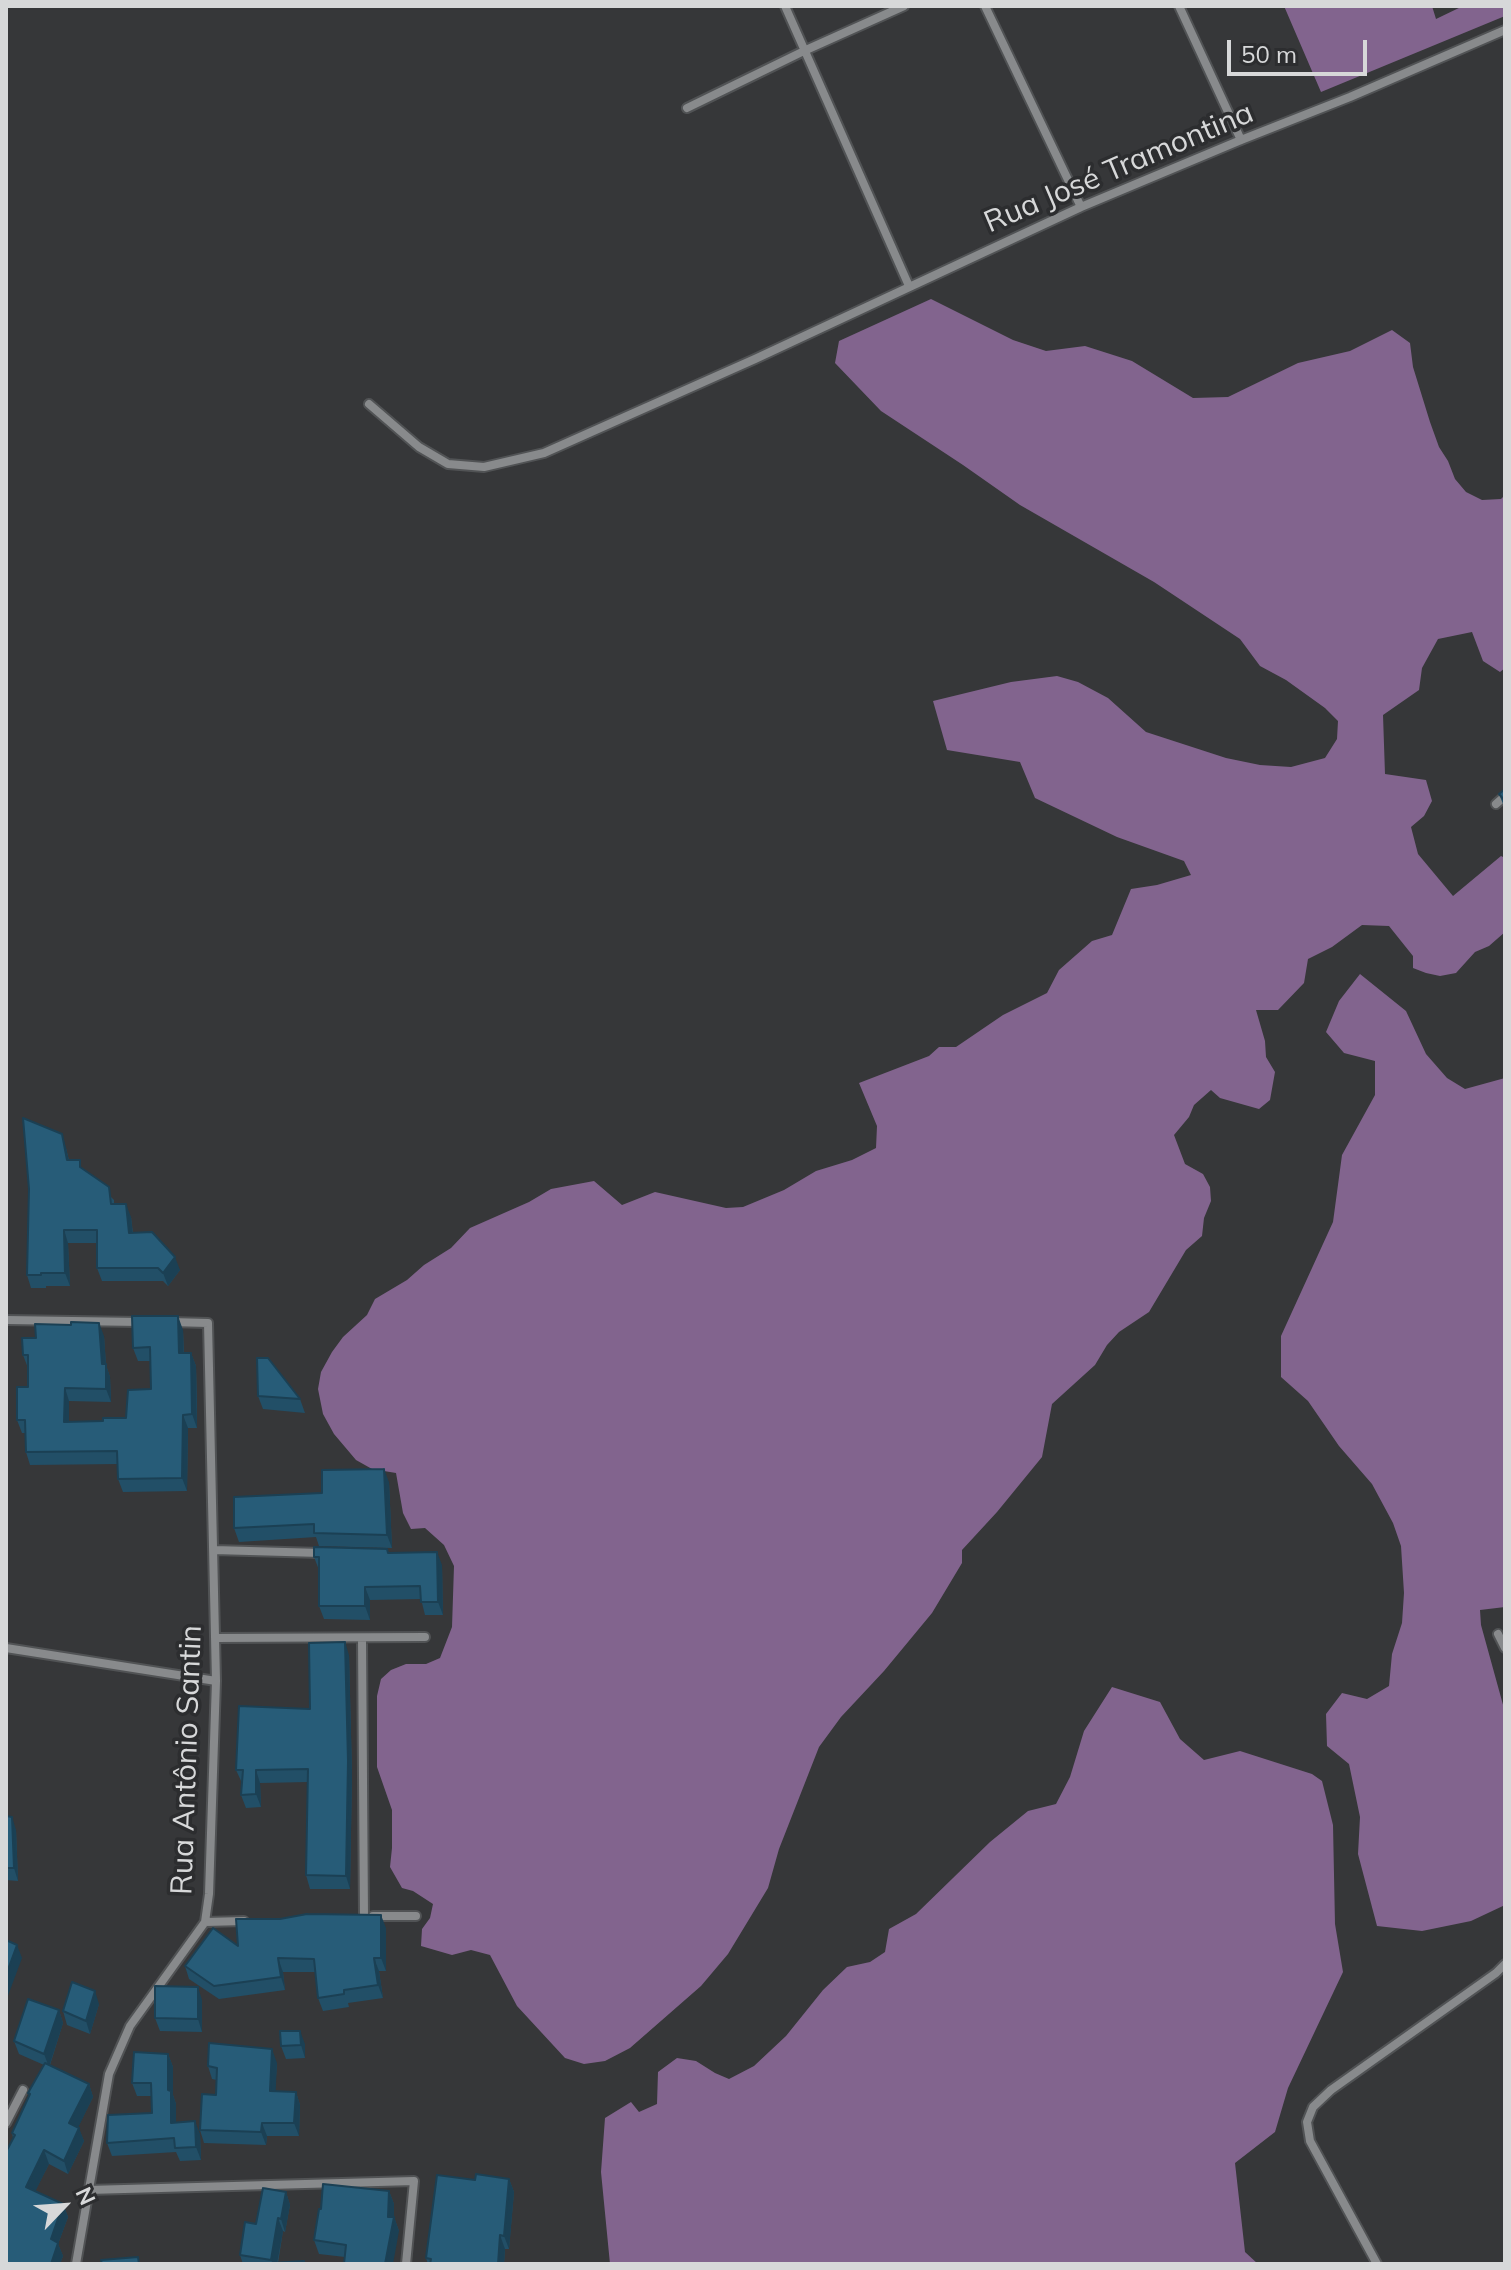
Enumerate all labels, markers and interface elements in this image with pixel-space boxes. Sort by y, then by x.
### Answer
scale bar [1231,24,1371,74]
text: 50 m [1241,39,1297,69]
street label: Rua José Tramontina [979,95,1259,241]
street label: Rua Antônio Santin [164,1624,210,1896]
north arrow [24,2166,104,2246]
text: N [70,2182,102,2209]

